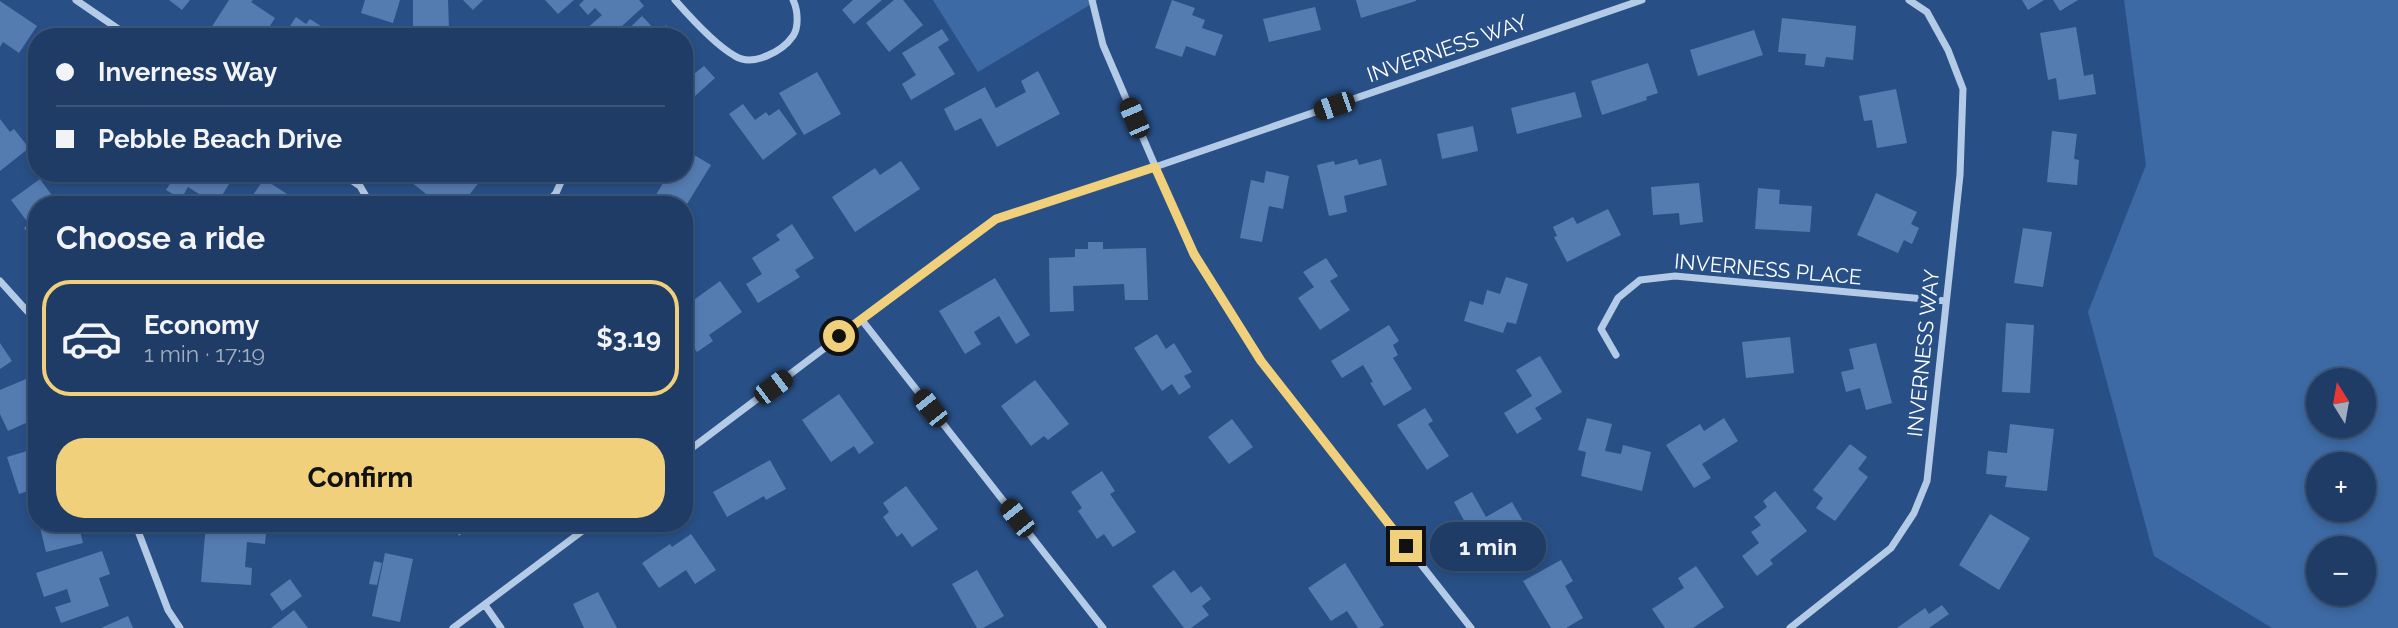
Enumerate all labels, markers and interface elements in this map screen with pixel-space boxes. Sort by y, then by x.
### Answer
street label: INVERNESS WAY [1363,9,1531,87]
text: Inverness Way [98,57,277,87]
car [1311,89,1358,123]
car [1117,95,1152,141]
text: Pebble Beach Drive [98,124,342,154]
text: Choose a ride [56,219,265,256]
street label: INVERNESS PLACE [1673,248,1863,290]
street label: INVERNESS WAY [1902,268,1944,438]
icon: car [60,307,123,370]
text: Economy [144,310,259,340]
route start [823,320,855,352]
text: $3.19 [596,323,661,353]
text: 1 min · 17:19 [144,340,265,367]
car [750,366,797,408]
north arrow [2306,368,2376,438]
map controls [2306,368,2376,606]
car [909,385,952,431]
button: Confirm [56,438,665,518]
button: + [2306,452,2376,522]
car [996,495,1039,541]
callout: 1 min [1430,522,1546,570]
route end [1390,530,1422,562]
text: 1 min [1459,533,1517,560]
button: − [2306,536,2376,606]

